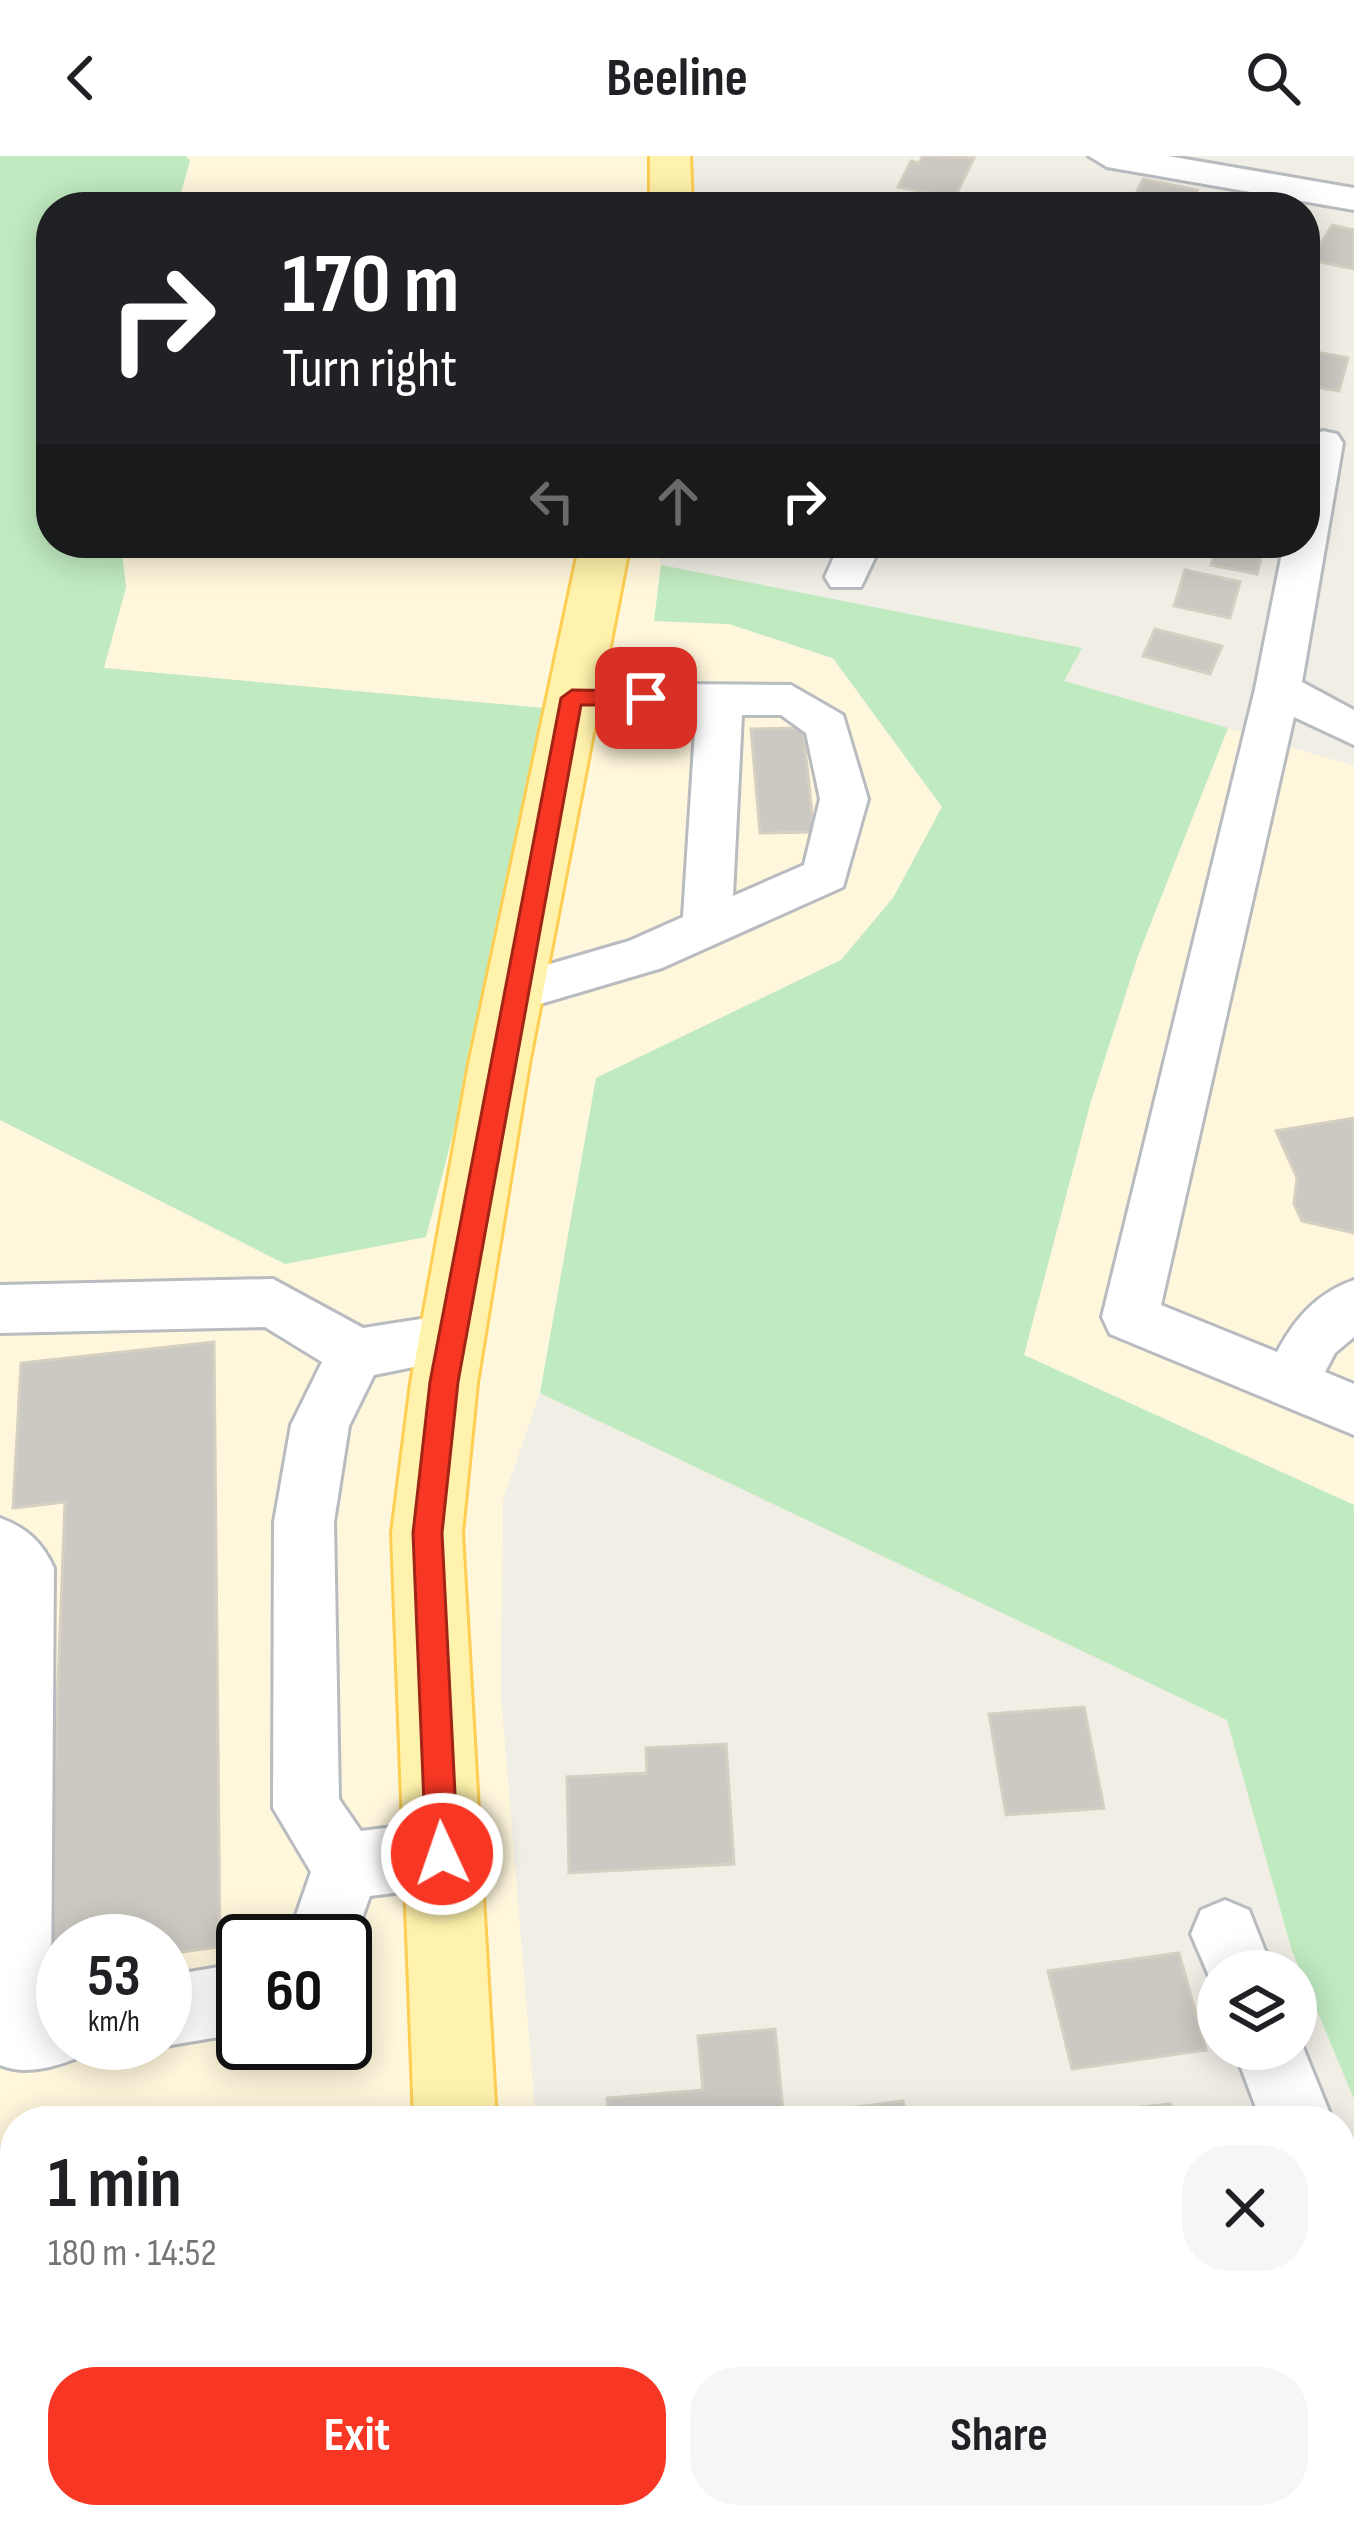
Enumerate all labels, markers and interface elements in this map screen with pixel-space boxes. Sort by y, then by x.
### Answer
icon: back [48,45,114,111]
icon: search [1240,45,1306,111]
text: Beeline [606,46,748,111]
text: 170 m [282,235,459,336]
icon: right [84,240,240,396]
text: Turn right [282,337,457,402]
icon: left [519,468,585,534]
icon: ahead [645,468,711,534]
icon: right [771,468,837,534]
pin [595,647,697,749]
icon: arrive [613,665,679,731]
position arrow [379,1791,505,1917]
speed limit sign: 60 [216,1914,372,2070]
text: 53 [87,1941,141,2013]
map controls [1197,1950,1317,2070]
button: layers [1197,1950,1317,2070]
text: km/h [88,2004,140,2040]
text: 1 min [48,2141,182,2228]
button: close [1182,2145,1308,2271]
text: 180 m · 14:52 [48,2230,217,2277]
button: Exit [48,2367,666,2505]
button: Share [690,2367,1308,2505]

